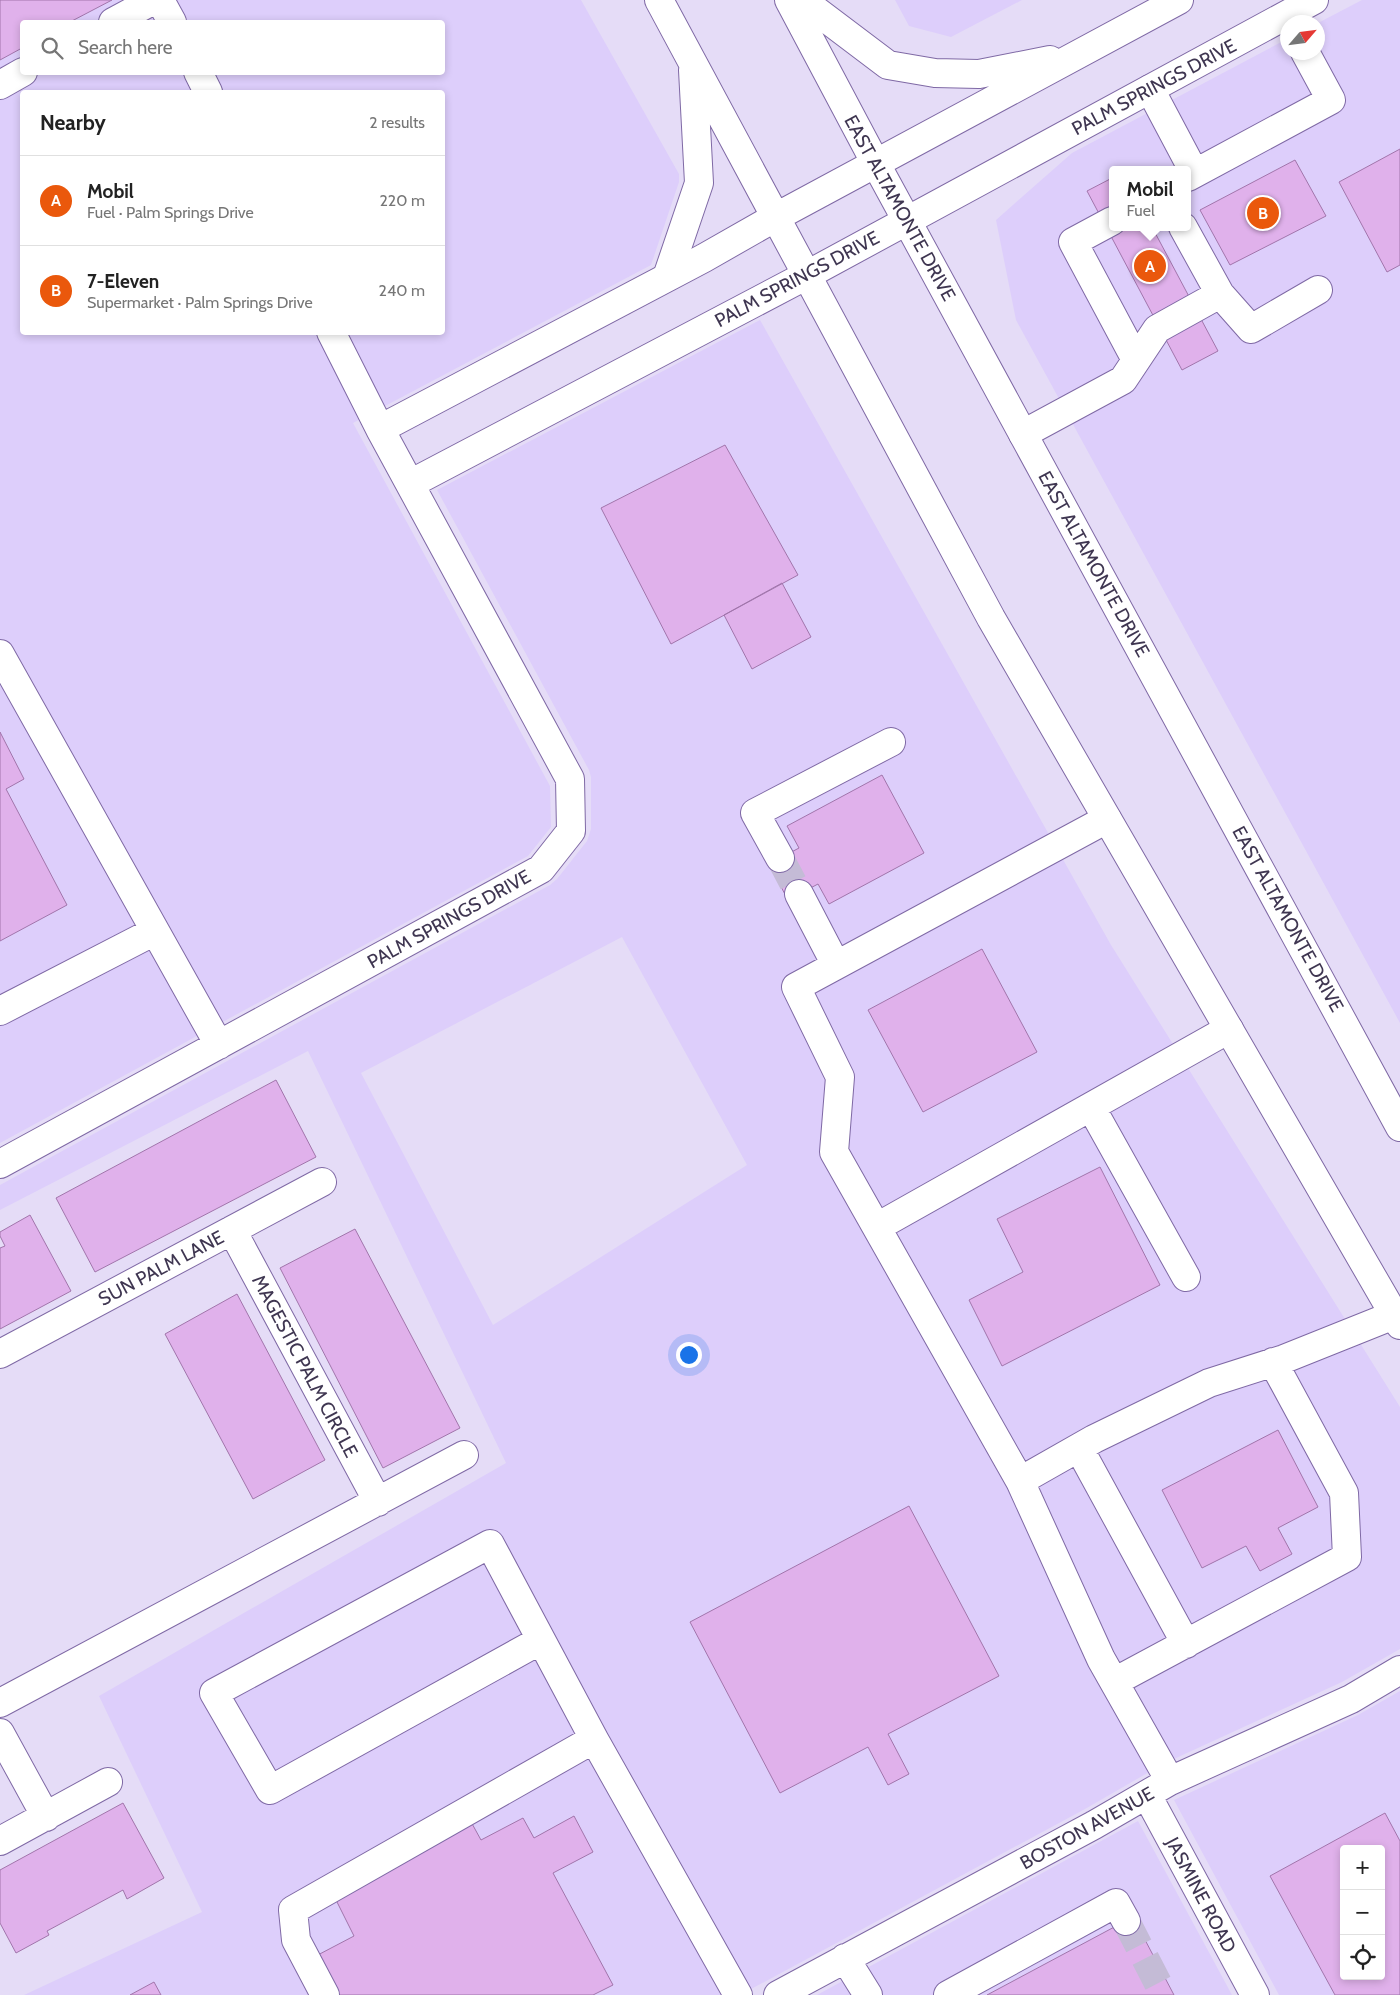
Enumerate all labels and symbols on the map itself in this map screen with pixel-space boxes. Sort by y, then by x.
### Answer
north arrow [1280,15,1325,60]
street label: PALM SPRINGS DRIVE [1068,34,1240,140]
street label: EAST ALTAMONTE DRIVE [839,111,961,305]
pin: B [1247,194,1279,232]
street label: PALM SPRINGS DRIVE [711,226,883,332]
pin: A [1134,247,1166,285]
street label: EAST ALTAMONTE DRIVE [1033,467,1155,661]
street label: EAST ALTAMONTE DRIVE [1227,822,1349,1016]
street label: PALM SPRINGS DRIVE [363,865,535,973]
street label: SUN PALM LANE [94,1225,228,1311]
street label: MAGESTIC PALM CIRCLE [247,1271,363,1461]
your location [676,1342,702,1368]
street label: BOSTON AVENUE [1016,1782,1158,1874]
street label: JASMINE ROAD [1160,1832,1241,1957]

